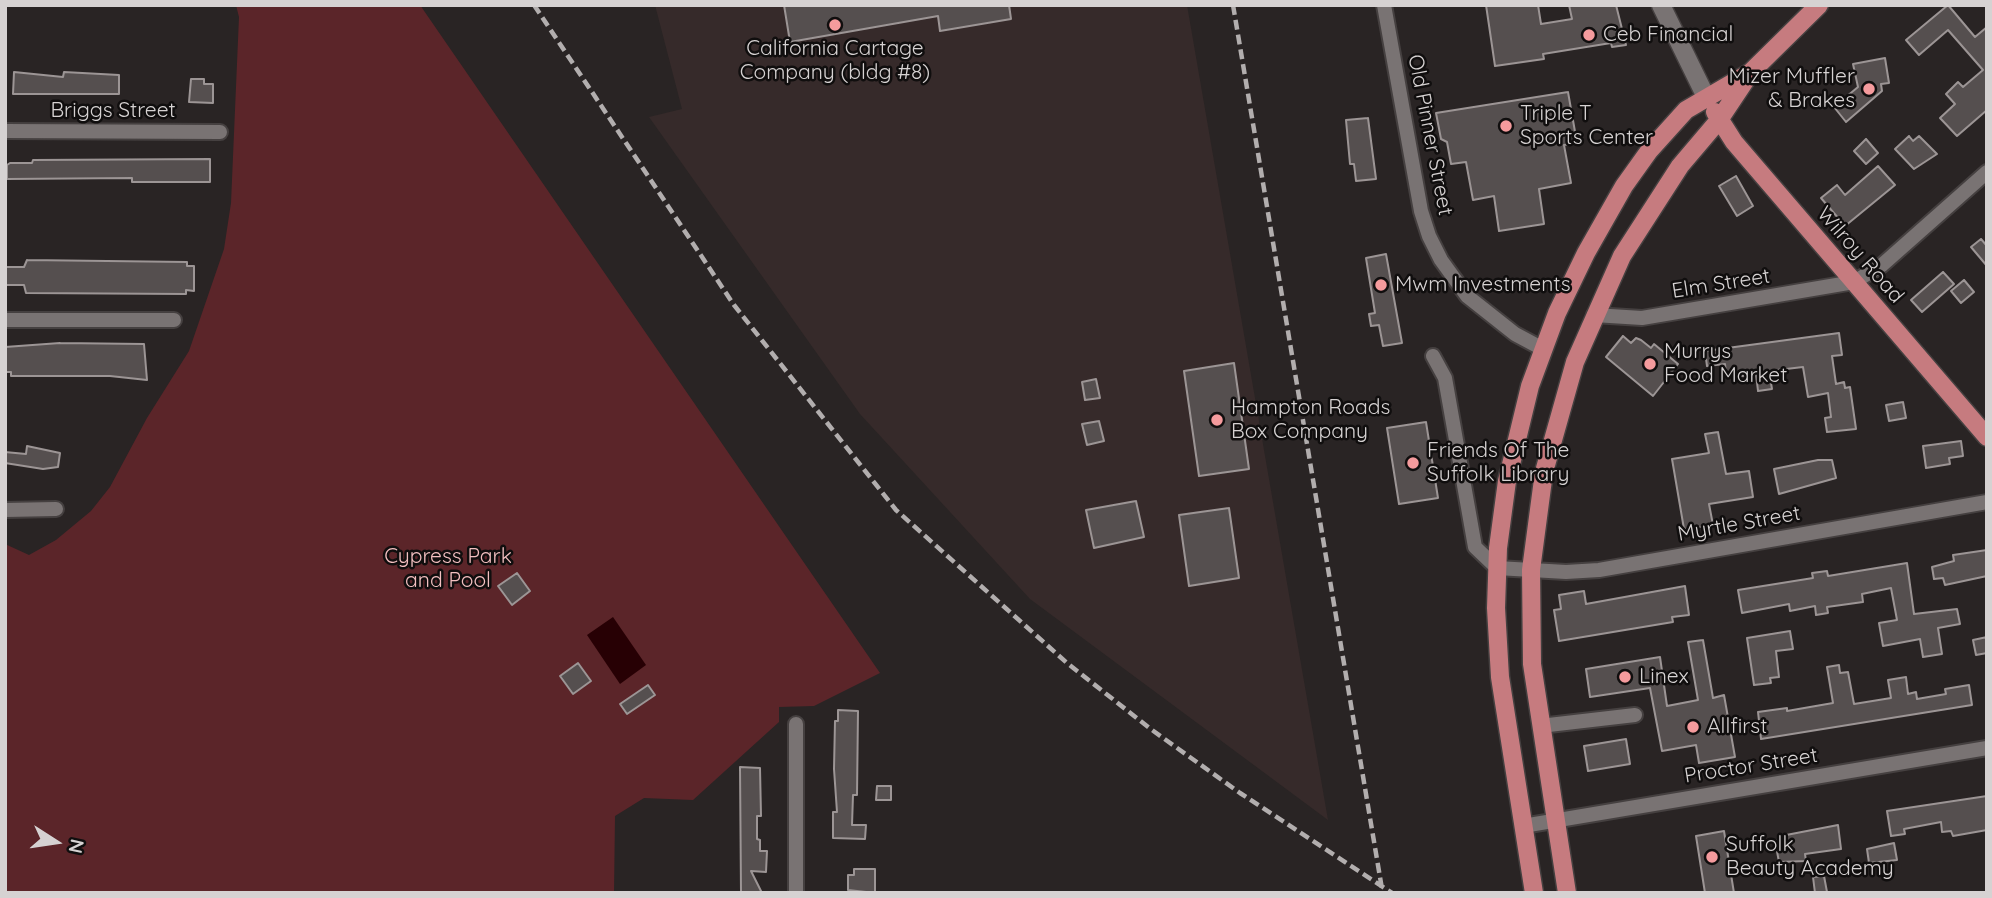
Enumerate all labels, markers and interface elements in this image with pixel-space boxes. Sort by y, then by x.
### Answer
marker: California Cartage Company (bldg #8) [827,17,843,33]
place label: Ceb Financial [1603,22,1733,48]
marker: Ceb Financial [1581,27,1597,43]
place label: California Cartage Company (bldg #8) [740,36,930,86]
street label: Old Pinner Street [1402,52,1458,218]
place label: Mizer Muffler & Brakes [1728,64,1855,114]
marker: Mizer Muffler & Brakes [1861,81,1877,97]
street label: Briggs Street [50,98,176,124]
place label: Triple T Sports Center [1520,101,1653,151]
marker: Triple T Sports Center [1498,118,1514,134]
street label: Wilroy Road [1811,202,1909,308]
street label: Elm Street [1670,264,1772,304]
place label: Mwm Investments [1395,272,1571,298]
marker: Mwm Investments [1373,277,1389,293]
place label: Murrys Food Market [1664,339,1787,389]
marker: Murrys Food Market [1642,356,1658,372]
place label: Hampton Roads Box Company [1231,395,1390,445]
marker: Hampton Roads Box Company [1209,412,1225,428]
place label: Friends Of The Suffolk Library [1427,438,1569,488]
marker: Friends Of The Suffolk Library [1405,455,1421,471]
street label: Myrtle Street [1676,501,1802,547]
park label: Cypress Park and Pool [384,544,512,594]
place label: Linex [1639,664,1689,690]
marker: Linex [1617,669,1633,685]
place label: Allfirst [1707,714,1767,740]
marker: Allfirst [1685,719,1701,735]
street label: Proctor Street [1683,743,1819,789]
north arrow [21,807,91,877]
place label: Suffolk Beauty Academy [1726,832,1894,882]
text: N [63,837,90,856]
marker: Suffolk Beauty Academy [1704,849,1720,865]

